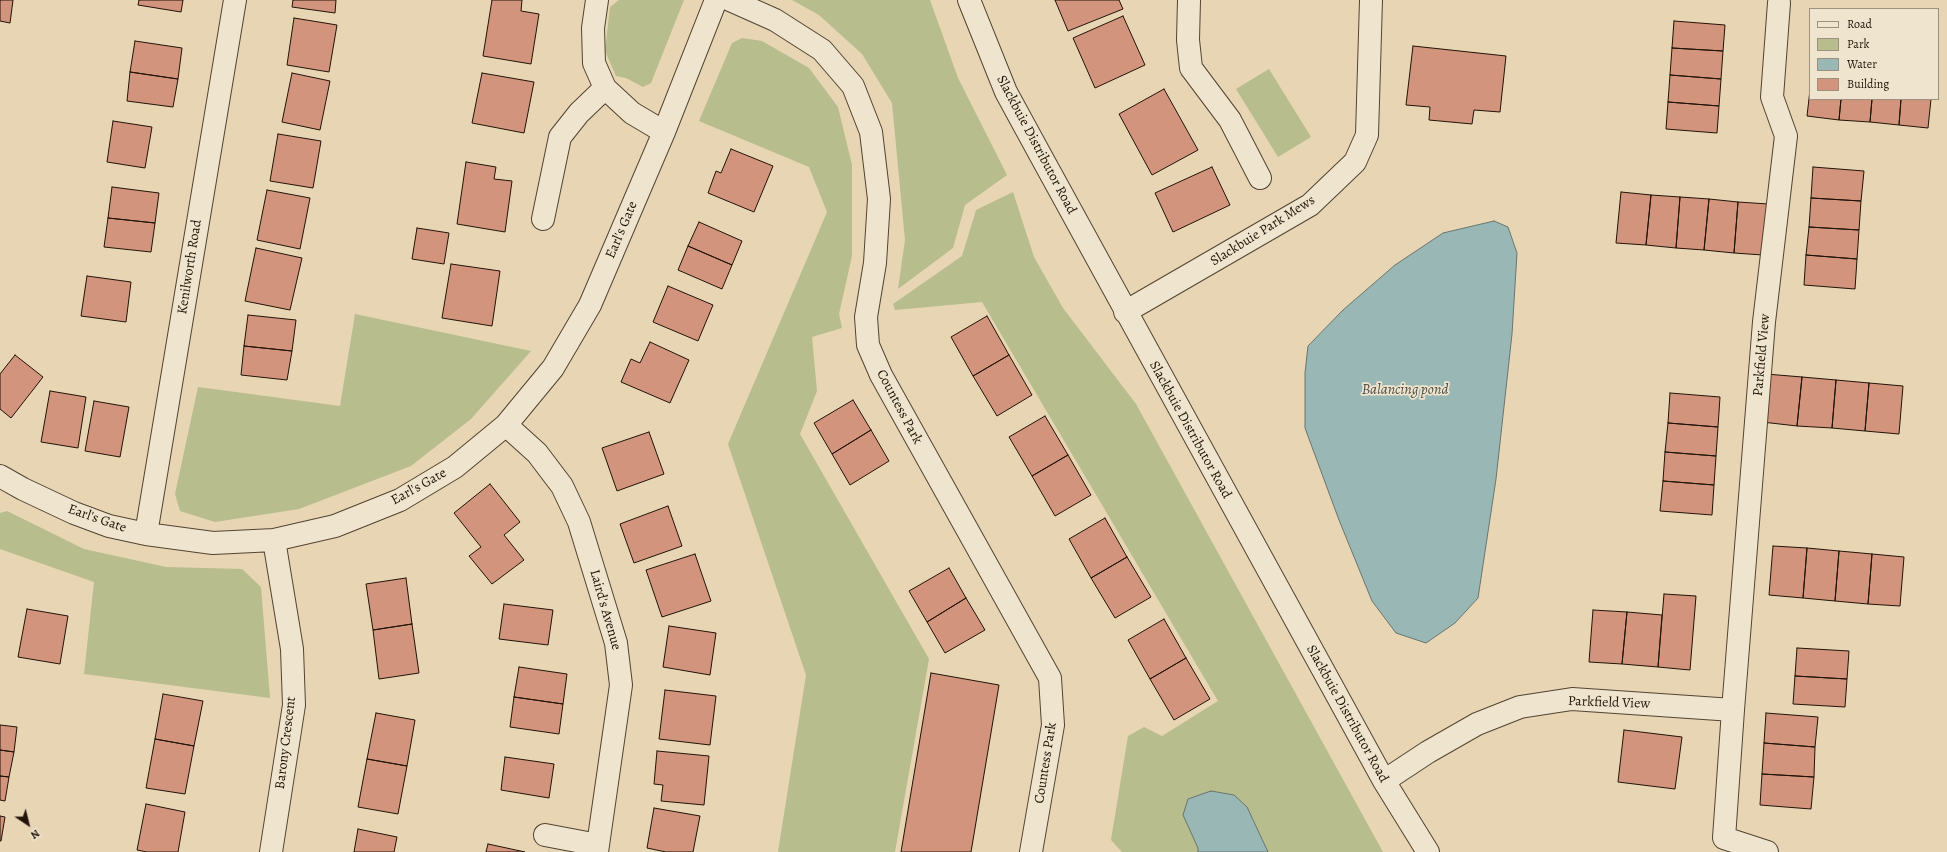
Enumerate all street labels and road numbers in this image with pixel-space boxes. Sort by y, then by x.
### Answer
street label: Slackbuie Distributor Road [992,73,1080,217]
street label: Slackbuie Park Mews [1208,192,1318,270]
street label: Earl's Gate [602,199,642,261]
street label: Kenilworth Road [174,218,206,316]
street label: Parkfield View [1750,313,1774,397]
street label: Slackbuie Distributor Road [1145,358,1235,502]
street label: Countess Park [872,367,926,447]
street label: Earl's Gate [388,465,450,509]
street label: Earl's Gate [66,501,128,537]
street label: Laird's Avenue [586,568,624,652]
street label: Slackbuie Distributor Road [1302,642,1392,786]
street label: Parkfield View [1567,693,1651,713]
street label: Barony Crescent [272,696,300,790]
street label: Countess Park [1031,721,1061,805]

